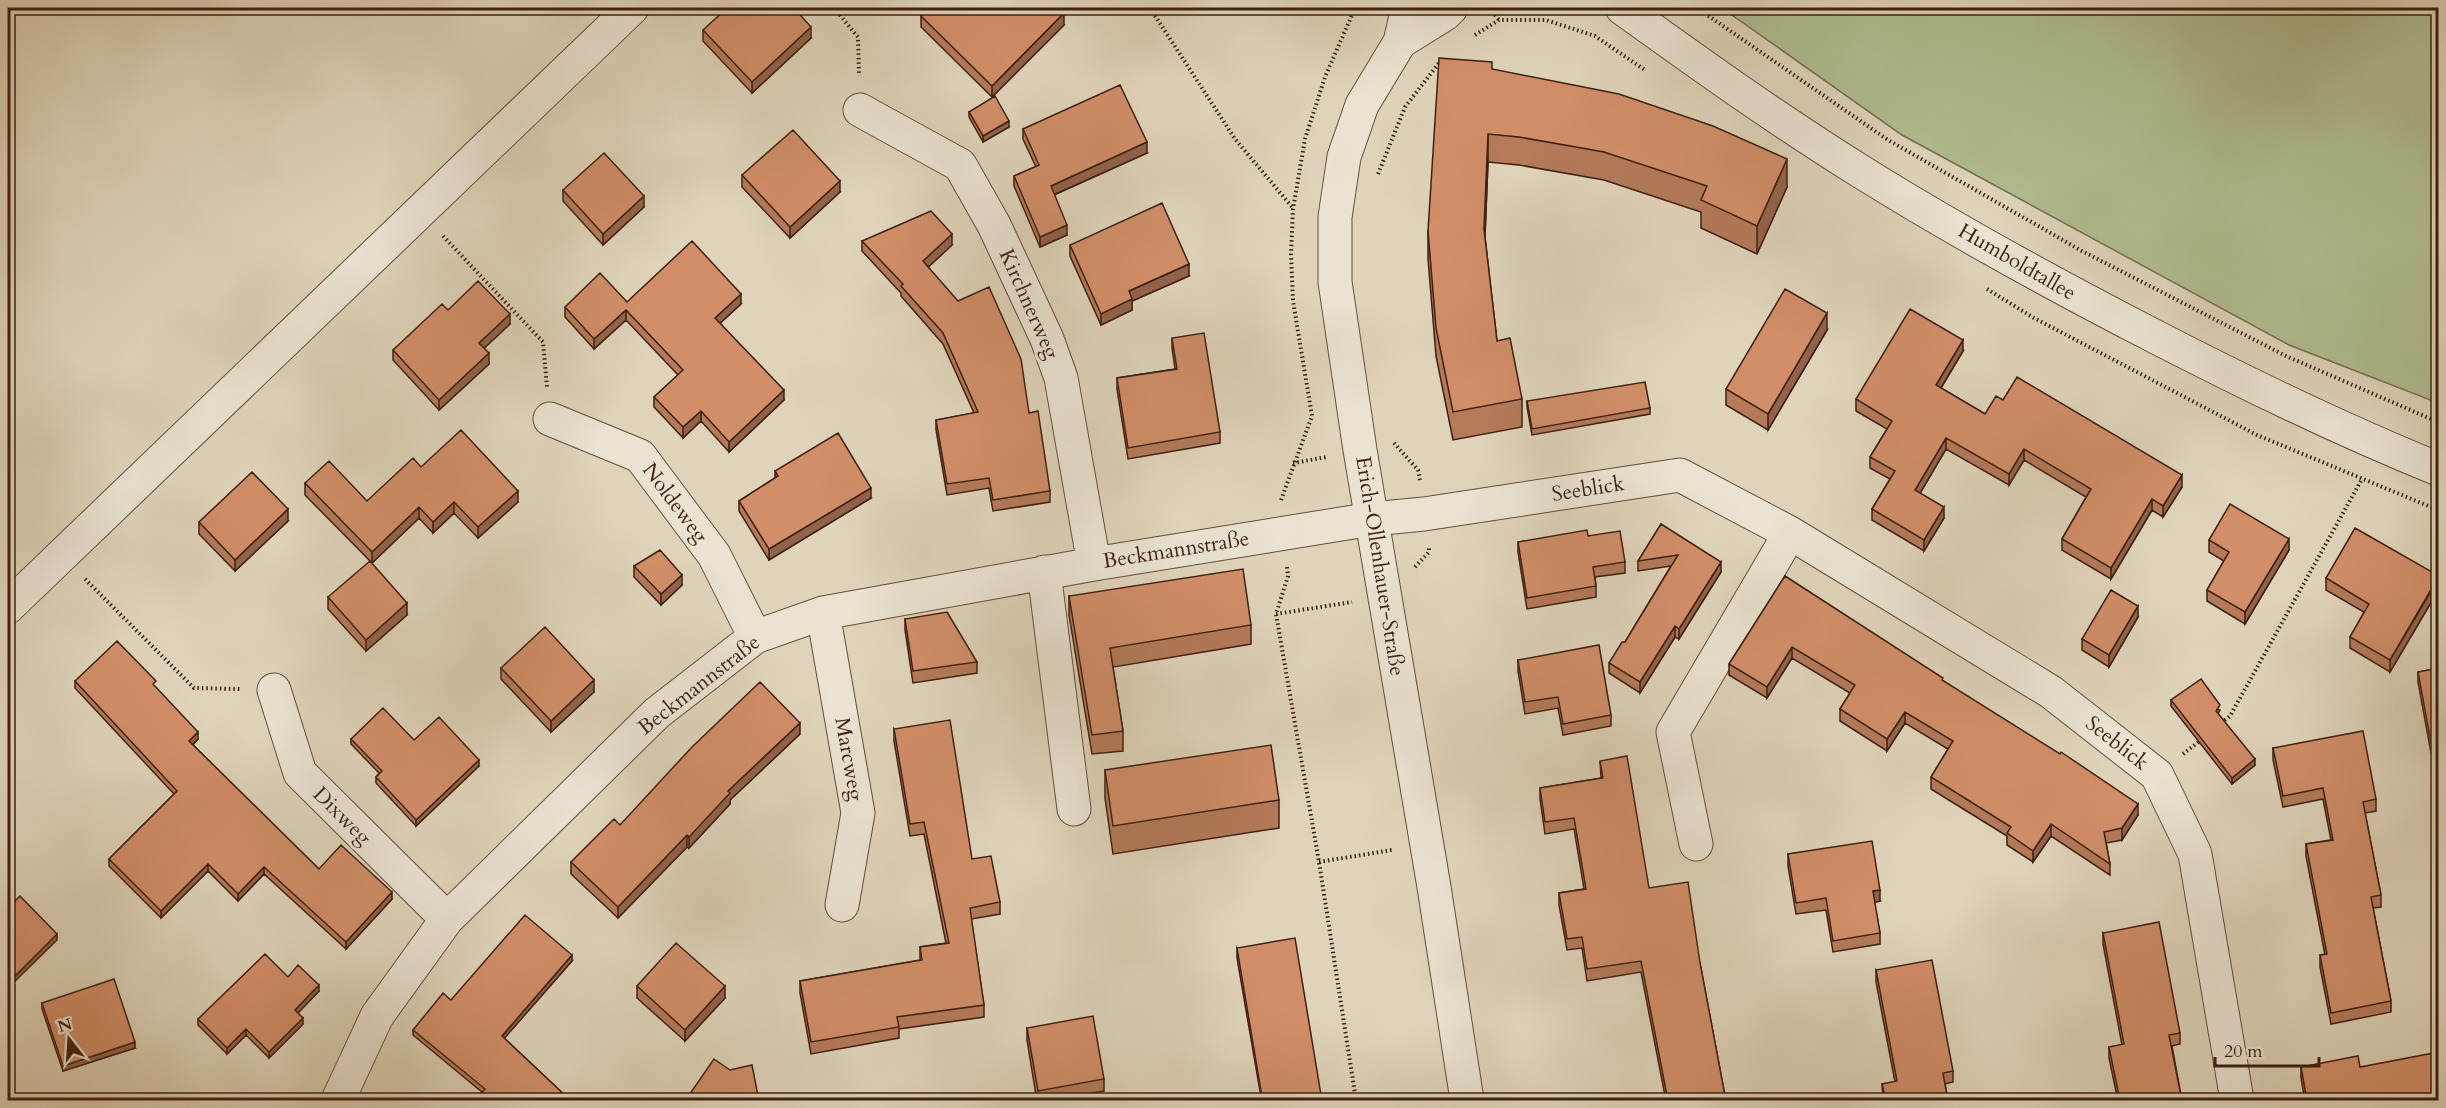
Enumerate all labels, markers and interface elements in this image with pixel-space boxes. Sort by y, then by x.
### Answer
street label: Humboldtallee [1953,217,2081,307]
street label: Kirchnerweg [992,244,1066,364]
street label: Erich-Ollenhauer-Straße [1348,454,1412,678]
street label: Noldeweg [635,457,715,549]
street label: Seeblick [1550,469,1627,509]
street label: Beckmannstraße [1101,524,1251,576]
street label: Beckmannstraße [632,628,766,742]
street label: Seeblick [2079,709,2155,777]
street label: Marcweg [827,715,871,803]
street label: Dixweg [306,780,378,852]
north arrow [39,1009,99,1069]
text: N [55,1013,75,1038]
scale bar [2215,1030,2318,1068]
text: 20 m [2224,1039,2263,1064]

